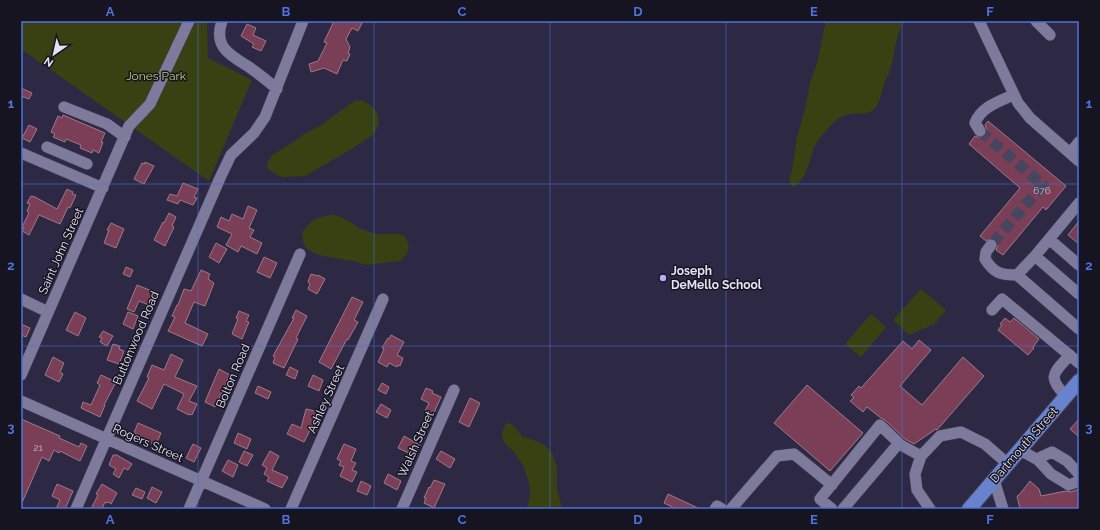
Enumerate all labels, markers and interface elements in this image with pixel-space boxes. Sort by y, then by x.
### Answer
text: A [106,4,115,19]
text: B [282,4,291,19]
text: C [458,4,467,19]
text: D [633,4,643,19]
text: E [810,4,818,19]
text: F [986,4,994,19]
north arrow [34,34,74,74]
text: N [42,54,56,70]
park label: Jones Park [126,69,187,83]
text: 1 [8,96,15,111]
text: 1 [1086,96,1093,111]
house number: 676 [1033,185,1051,196]
street label: Saint John Street [36,206,86,296]
text: 2 [7,258,15,273]
text: 2 [1085,258,1093,273]
place label: Joseph DeMello School [671,264,762,292]
marker: Joseph DeMello School [658,273,668,283]
street label: Buttonwood Road [110,289,162,387]
street label: Bolton Road [213,342,253,410]
street label: Ashley Street [305,363,347,435]
street label: Dartmouth Street [987,404,1061,486]
street label: Walsh Street [395,409,437,479]
text: 3 [7,420,15,435]
text: 3 [1085,420,1093,435]
street label: Rogers Street [111,421,185,465]
house number: 21 [33,442,43,453]
text: A [106,512,115,527]
text: B [282,512,291,527]
text: C [458,512,467,527]
text: D [633,512,643,527]
text: E [810,512,818,527]
text: F [986,512,994,527]

